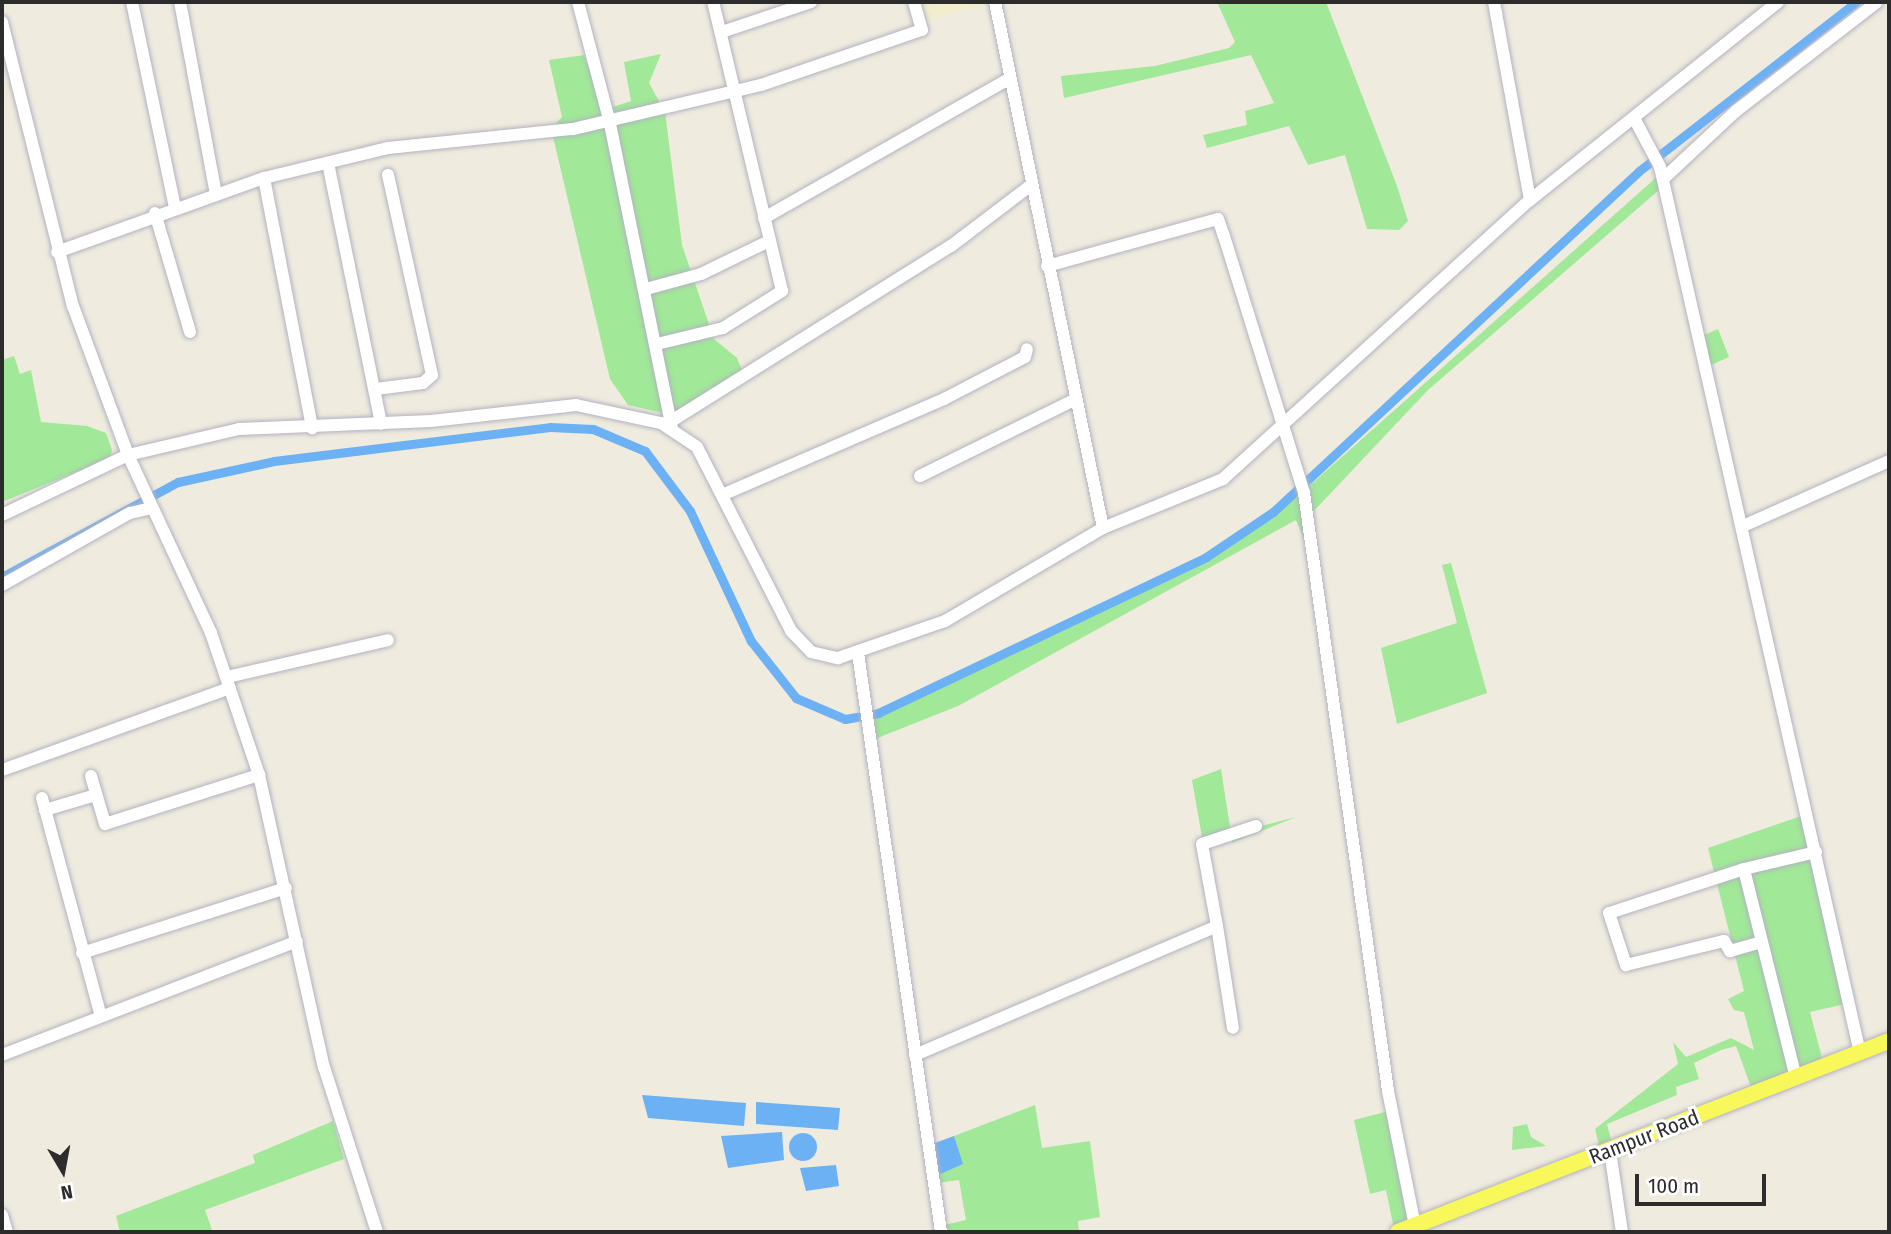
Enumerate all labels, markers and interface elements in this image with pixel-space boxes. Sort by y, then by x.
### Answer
street label: Rampur Road [1586,1105,1702,1169]
north arrow [28,1136,98,1206]
scale bar [1639,1160,1770,1204]
text: 100 m [1648,1173,1699,1199]
text: N [59,1180,74,1204]

